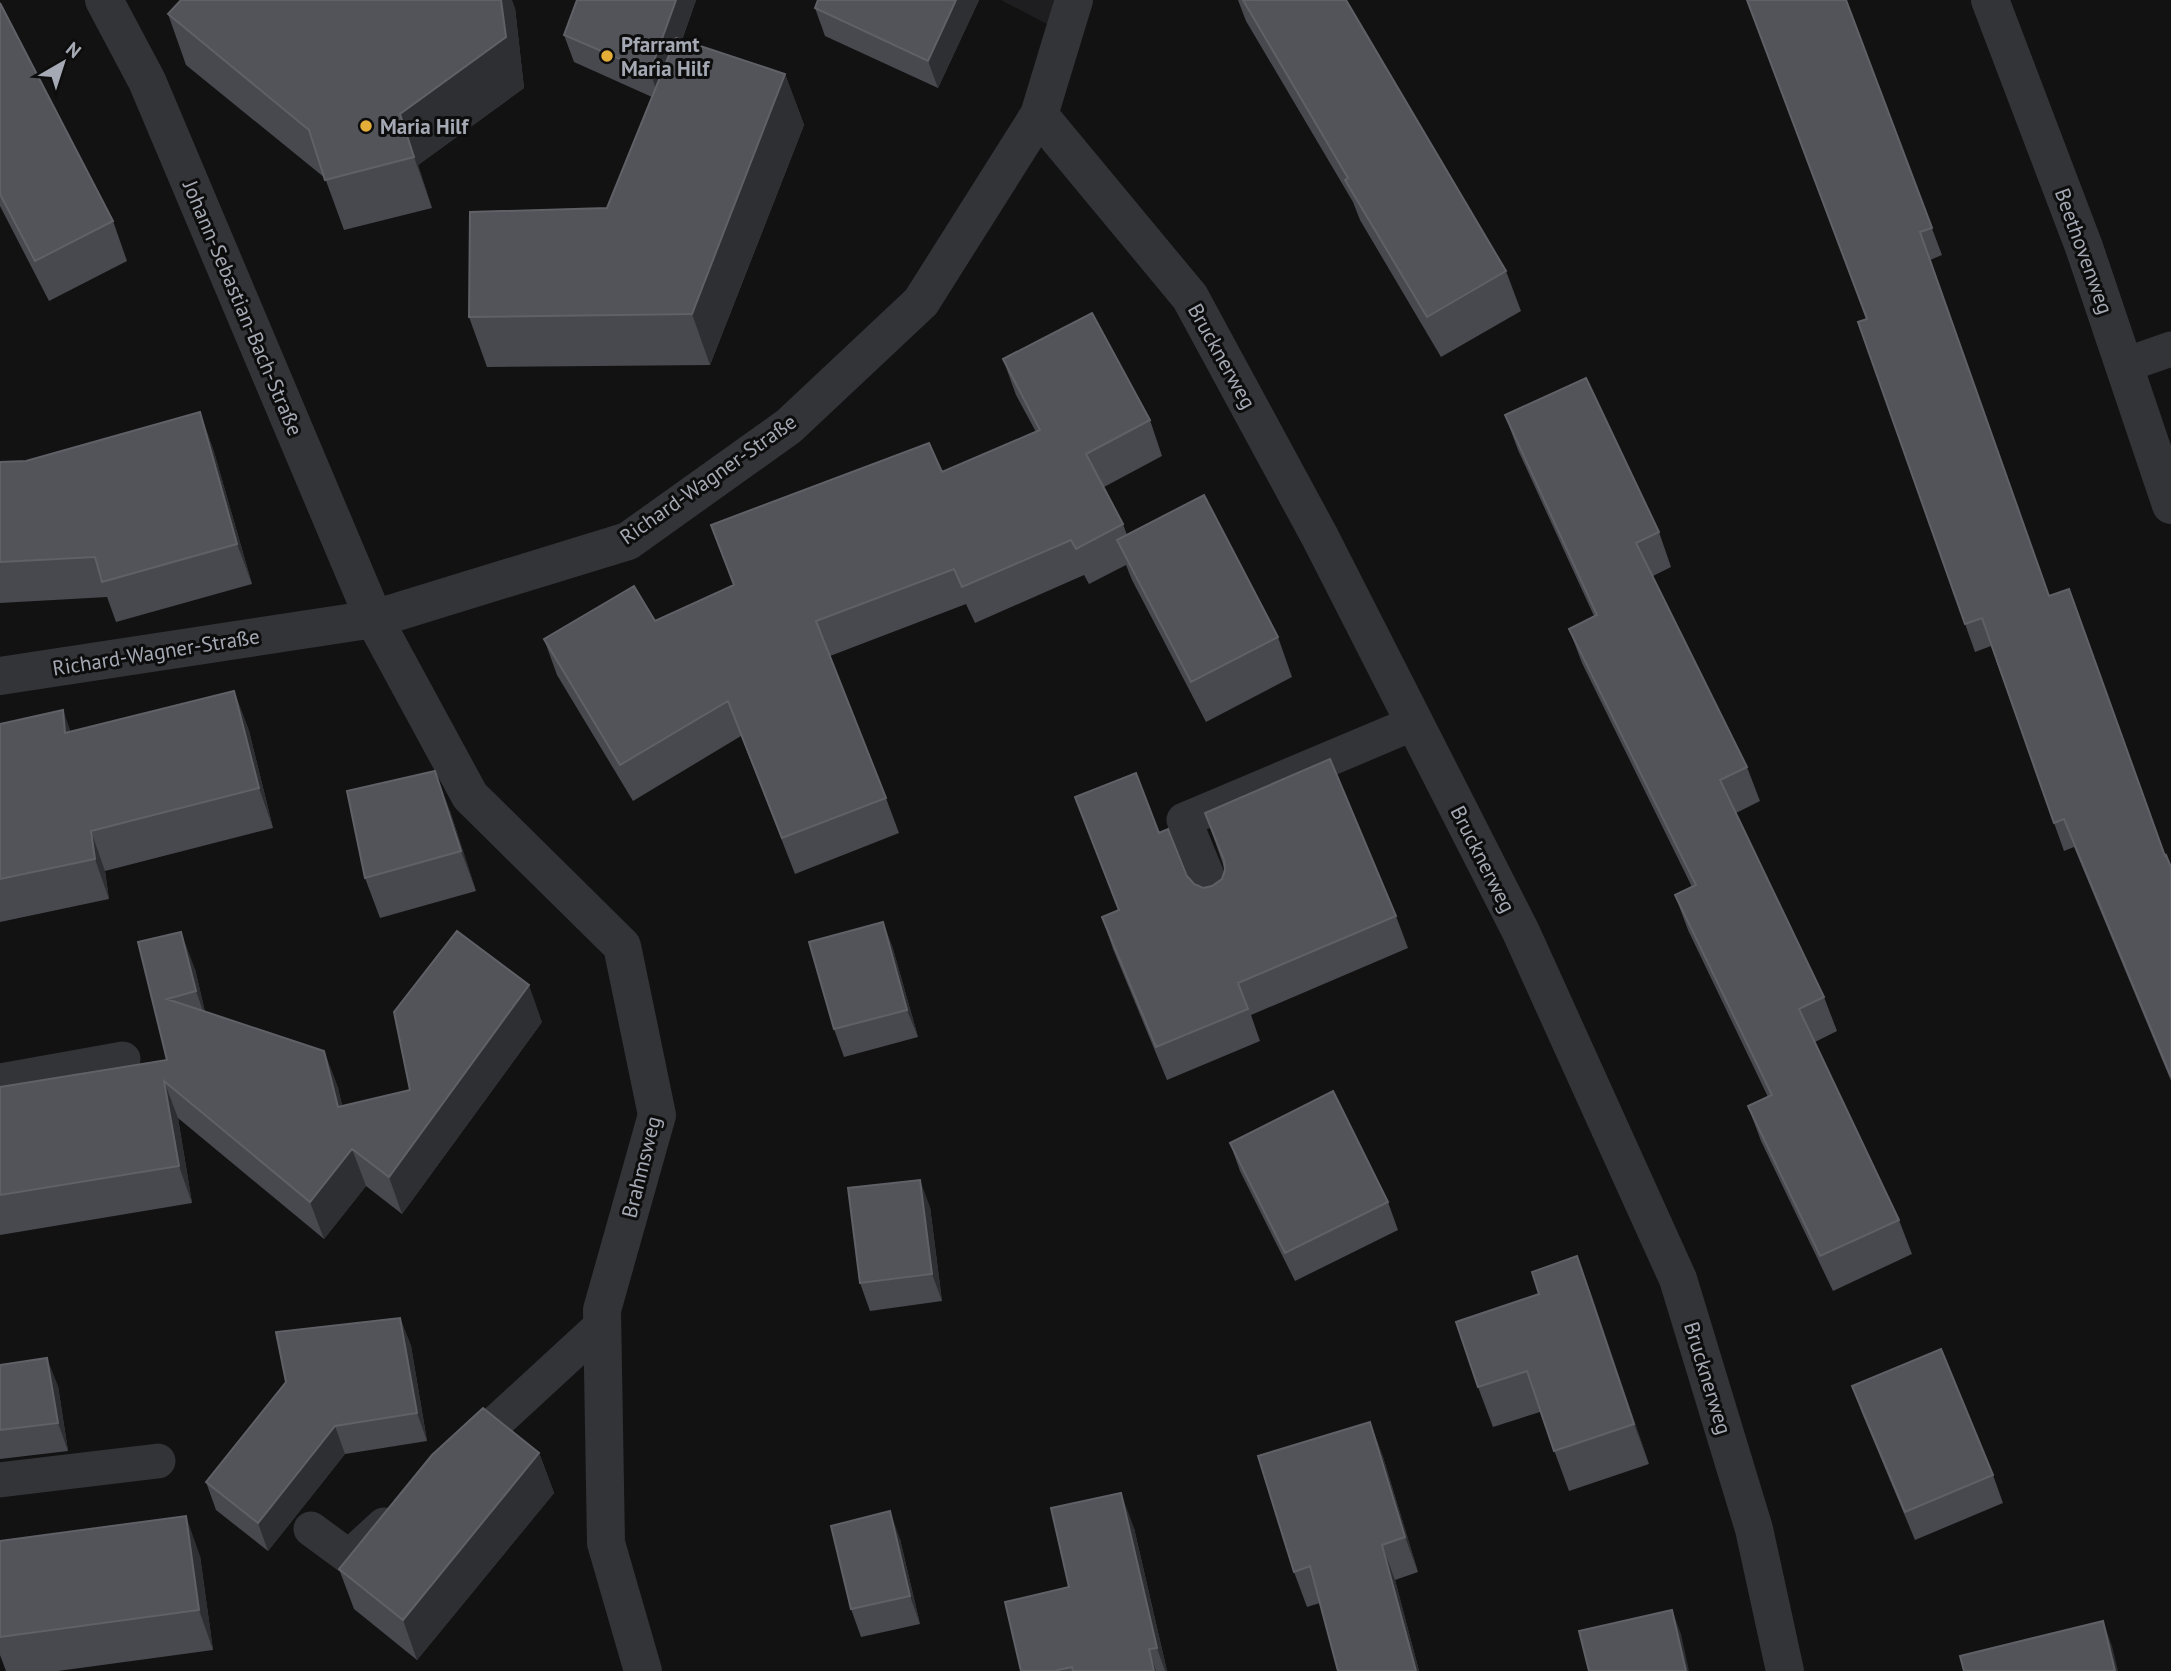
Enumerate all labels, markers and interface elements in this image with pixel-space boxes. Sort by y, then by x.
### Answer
north arrow [28,28,98,98]
place label: Pfarramt Maria Hilf [621,31,710,82]
text: N [61,37,86,63]
marker: Pfarramt Maria Hilf [599,48,615,64]
place label: Maria Hilf [380,113,469,140]
marker: Maria Hilf [358,118,374,134]
street label: Johann-Sebastian-Bach-Straße [177,175,309,440]
street label: Beethovenweg [2049,184,2119,318]
street label: Brucknerweg [1182,299,1262,413]
street label: Richard-Wagner-Straße [614,408,802,550]
street label: Richard-Wagner-Straße [50,622,262,682]
street label: Brucknerweg [1445,801,1521,917]
street label: Brahmsweg [615,1113,667,1221]
street label: Brucknerweg [1678,1318,1738,1438]

